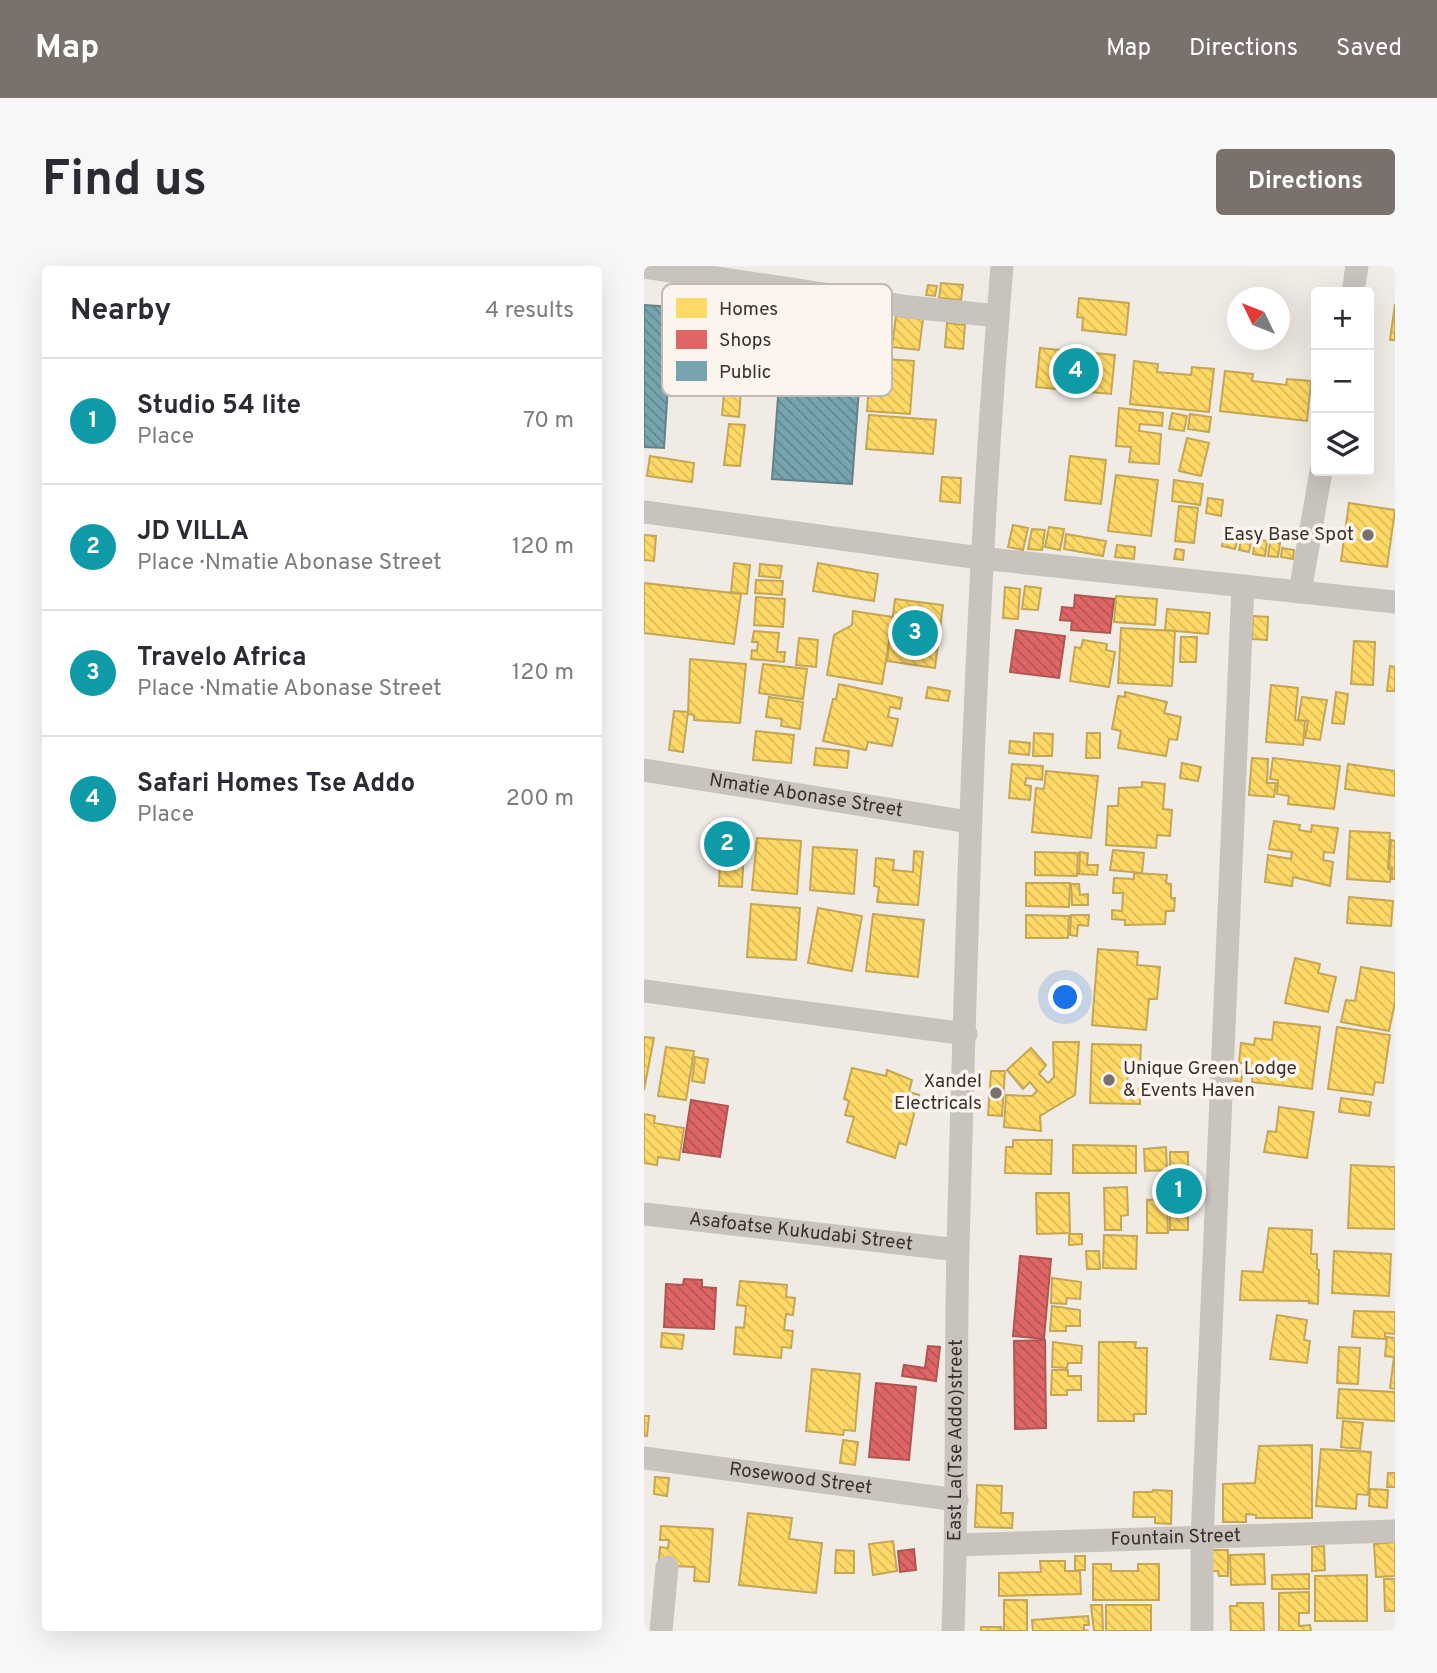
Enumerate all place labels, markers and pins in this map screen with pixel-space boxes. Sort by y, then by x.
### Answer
pin: 4 [1053,345,1099,397]
place label: Easy Base Spot [1224,523,1354,547]
marker: Easy Base Spot [1360,527,1376,543]
pin: 3 [892,607,938,659]
pin: 2 [704,818,750,870]
place label: Unique Green Lodge & Events Haven [1123,1057,1297,1103]
place label: Xandel Electricals [894,1070,982,1116]
marker: Unique Green Lodge & Events Haven [1101,1072,1117,1088]
marker: Xandel Electricals [988,1085,1004,1101]
pin: 1 [1156,1165,1202,1217]

